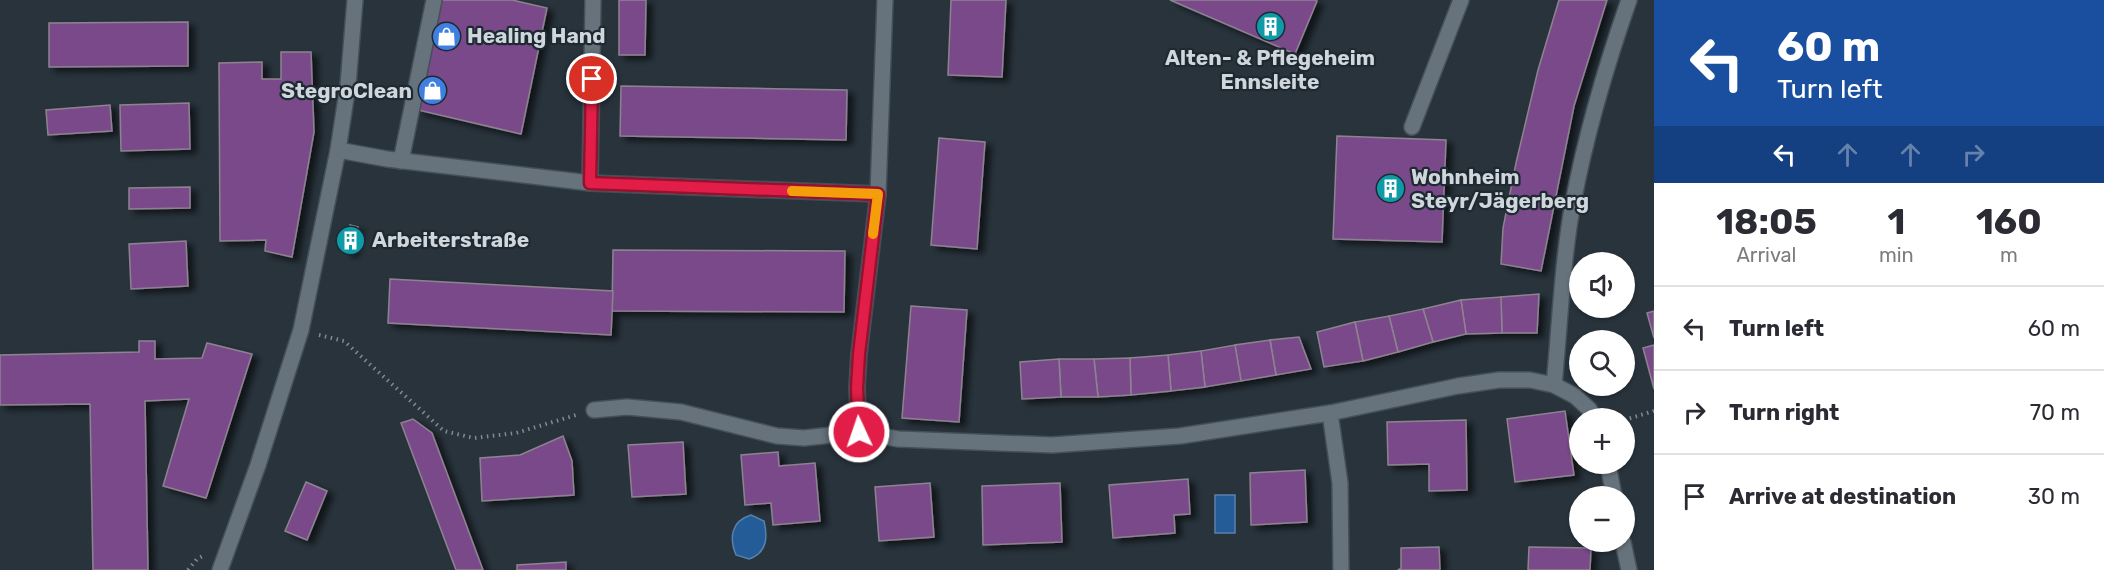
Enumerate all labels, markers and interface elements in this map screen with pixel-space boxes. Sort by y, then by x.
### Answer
building icon: Alten- & Pflegeheim Ennsleite [1254,11,1286,43]
shop icon: Healing Hand [430,20,462,52]
text: 60 m [1777,22,1880,72]
place label: Healing Hand [467,23,606,48]
icon: left [1678,24,1756,102]
place label: Alten- & Pflegeheim Ennsleite [1165,45,1375,94]
pin [566,53,617,104]
icon: arrive [575,62,608,95]
text: Turn left [1777,73,1882,105]
shop icon: StegroClean [417,75,449,107]
place label: StegroClean [281,78,412,103]
icon: left [1768,138,1801,171]
icon: ahead [1831,138,1864,171]
icon: ahead [1894,138,1927,171]
icon: right [1957,138,1990,171]
place label: Wohnheim Steyr/Jägerberg [1411,164,1589,213]
building icon: Wohnheim Steyr/Jägerberg [1374,173,1406,205]
text: 18:05 [1716,200,1817,243]
text: 1 [1887,200,1905,243]
text: 160 [1976,200,2042,243]
building icon: Arbeiterstraße [335,224,367,256]
place label: Arbeiterstraße [372,227,529,252]
text: Arrival [1736,243,1796,267]
text: min [1879,243,1914,267]
text: m [2000,243,2018,267]
map controls [1569,252,1635,552]
button: sound [1569,252,1635,318]
icon: left [1678,312,1711,345]
text: Turn left [1729,315,1824,342]
text: 60 m [2028,315,2080,342]
button: search [1569,330,1635,396]
icon: right [1678,396,1711,429]
text: Turn right [1729,399,1839,426]
text: 70 m [2030,399,2080,426]
position arrow [827,400,891,464]
button: + [1569,408,1635,474]
icon: arrive [1678,480,1711,513]
text: Arrive at destination [1729,483,1956,510]
text: 30 m [2028,483,2080,510]
button: − [1569,486,1635,552]

